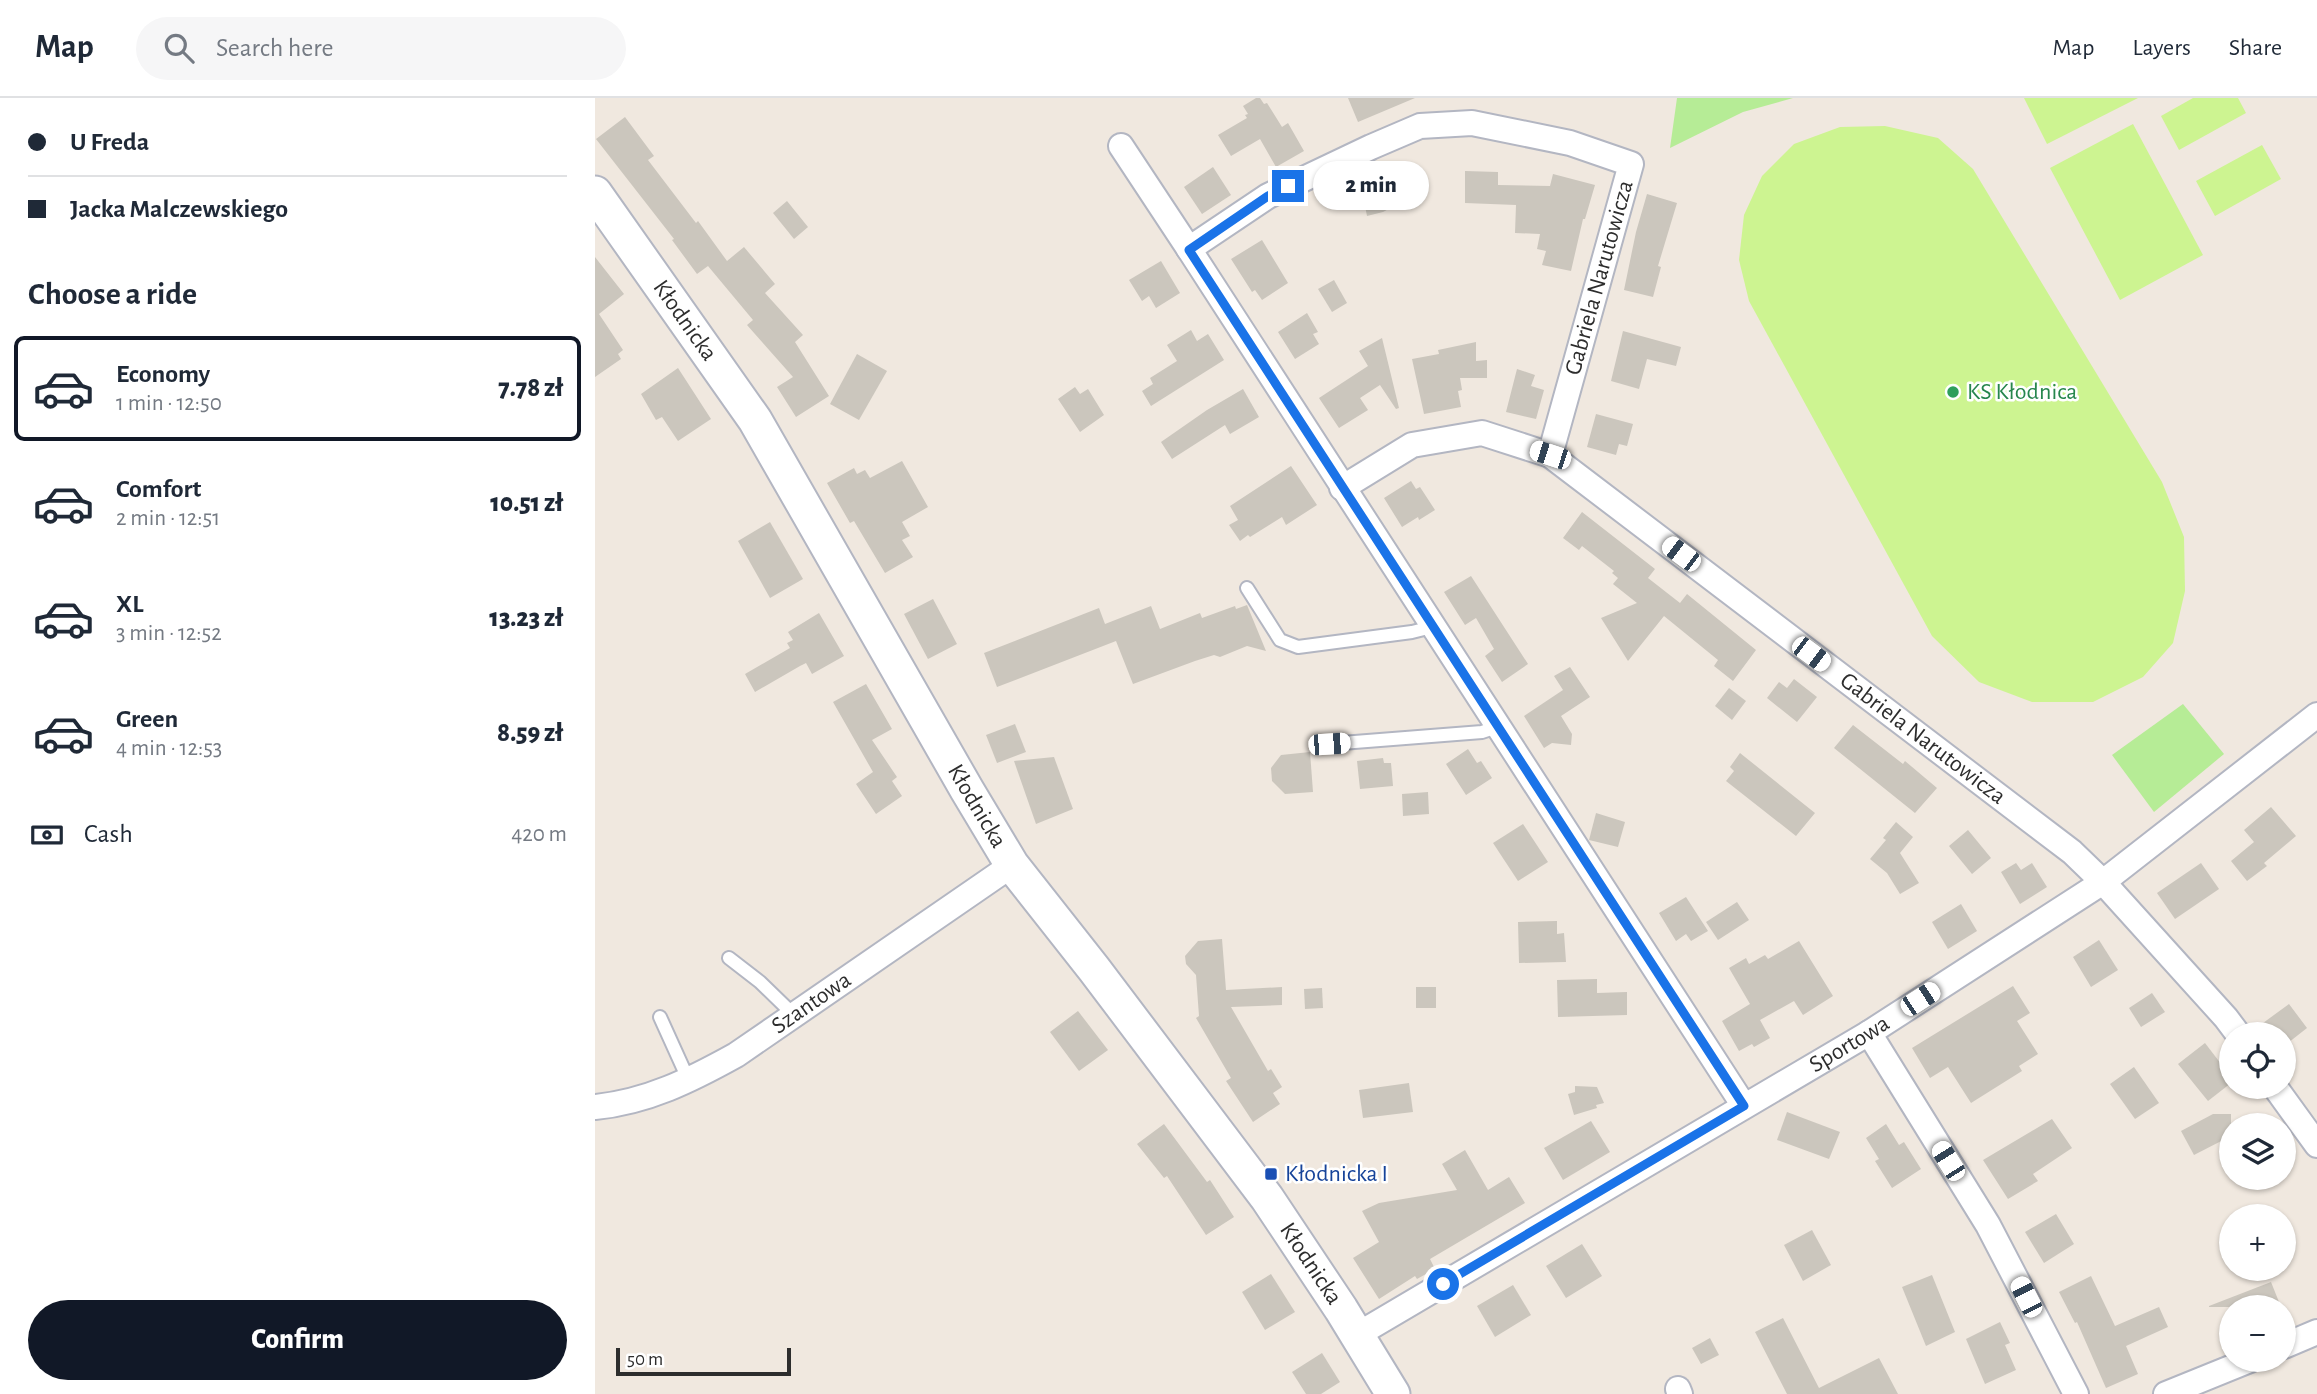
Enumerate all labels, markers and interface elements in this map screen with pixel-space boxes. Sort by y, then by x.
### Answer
search box [136,17,626,80]
icon: search [160,29,198,67]
text: Map [35,31,94,64]
text: Search here [216,35,334,61]
text: Map [2052,36,2094,60]
text: Layers [2132,36,2191,60]
text: Share [2229,36,2282,60]
text: U Freda [70,129,149,155]
callout: 2 min [1313,162,1428,210]
route end [1272,170,1304,202]
text: 2 min [1345,174,1397,197]
street label: Gabriela Narutowicza [1561,178,1638,378]
text: Jacka Malczewskiego [70,196,288,222]
street label: Kłodnicka [648,276,721,365]
text: Choose a ride [28,278,197,310]
icon: car [32,357,95,420]
text: Economy [116,361,210,387]
text: 7.78 zł [498,375,563,401]
place label: KS Kłodnica [1967,380,2077,404]
marker: KS Kłodnica [1945,384,1961,400]
text: 1 min · 12:50 [116,392,222,415]
car [1527,439,1574,471]
icon: car [32,472,95,535]
text: Comfort [116,476,201,502]
text: 10.51 zł [490,490,563,516]
text: 2 min · 12:51 [116,507,220,530]
car [1658,533,1705,575]
icon: car [32,587,95,650]
text: XL [116,591,143,617]
text: 13.23 zł [489,605,563,631]
text: 3 min · 12:52 [116,622,222,645]
car [1788,633,1835,675]
street label: Gabriela Narutowicza [1836,668,2010,809]
icon: car [32,702,95,765]
text: Green [116,706,178,732]
text: 8.59 zł [497,720,563,746]
car [1308,732,1351,756]
text: 4 min · 12:53 [116,737,222,760]
street label: Kłodnicka [943,760,1011,852]
icon: cash [28,816,66,854]
text: Cash [84,821,133,847]
text: 420 m [511,823,567,846]
street label: Szantowa [768,968,855,1039]
car [1897,979,1944,1019]
street label: Sportowa [1805,1011,1894,1077]
map controls [2219,1022,2296,1372]
button: locate [2219,1022,2296,1099]
button: layers [2219,1113,2296,1190]
car [1928,1138,1969,1184]
place label: Kłodnicka I [1285,1162,1388,1186]
marker: Kłodnicka I [1263,1166,1279,1182]
button: + [2219,1204,2296,1281]
street label: Kłodnicka [1275,1218,1346,1309]
route start [1427,1268,1459,1300]
car [2008,1274,2045,1320]
button: − [2219,1295,2296,1372]
button: Confirm [28,1300,567,1380]
scale bar [616,1345,791,1377]
text: 50 m [627,1350,663,1369]

